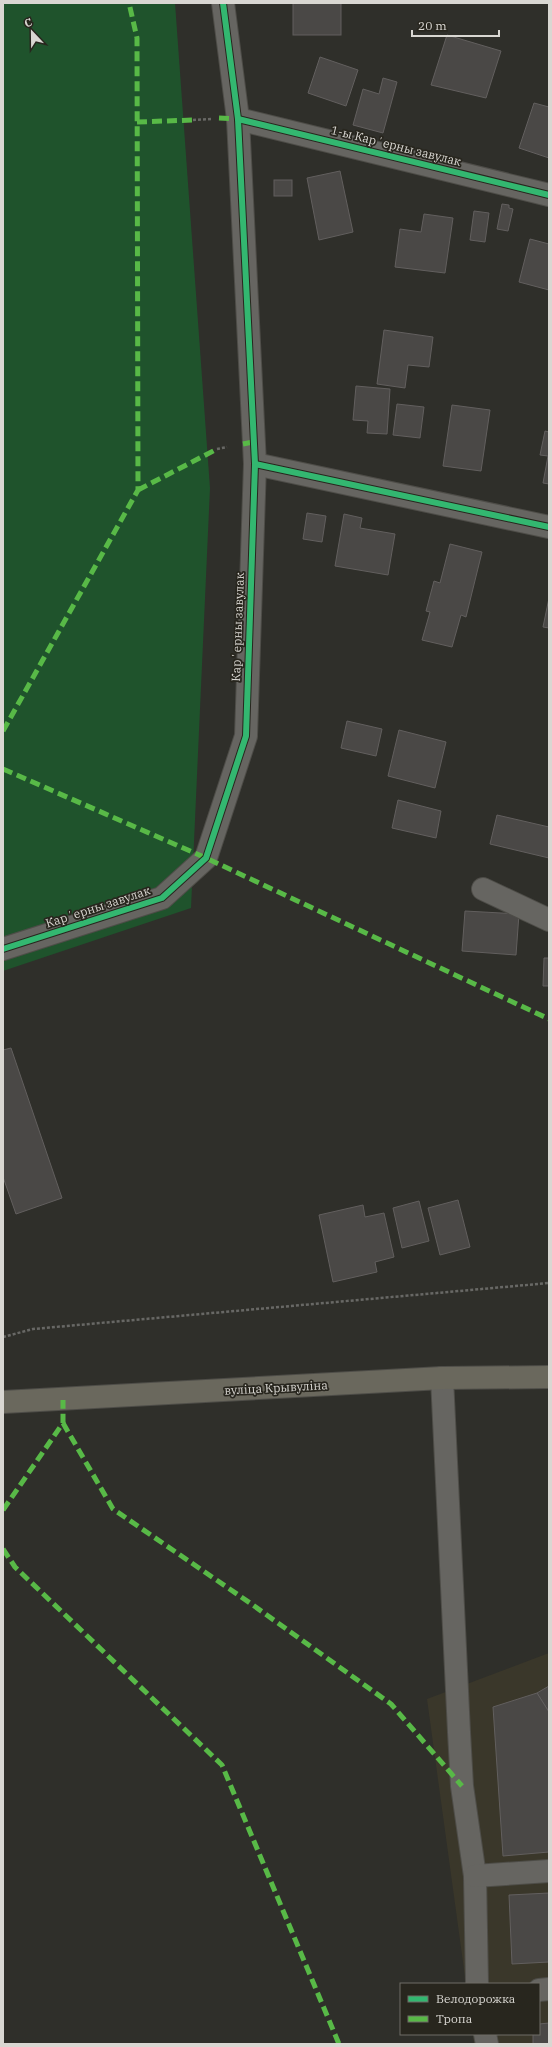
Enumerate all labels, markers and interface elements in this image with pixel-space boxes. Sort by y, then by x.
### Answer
north arrow [12,12,52,52]
scale bar [412,12,499,38]
text: С [22,15,34,31]
text: 20 m [418,18,447,33]
street label: 1-ы Карʼерны завулак [330,122,463,169]
street label: Карʼерны завулак [228,572,247,682]
street label: Карʼерны завулак [44,883,152,931]
street label: вуліца Крывуліна [224,1377,329,1398]
legend [400,1983,540,2035]
text: Велодорожка [436,1991,516,2006]
text: Тропа [436,2011,473,2026]

